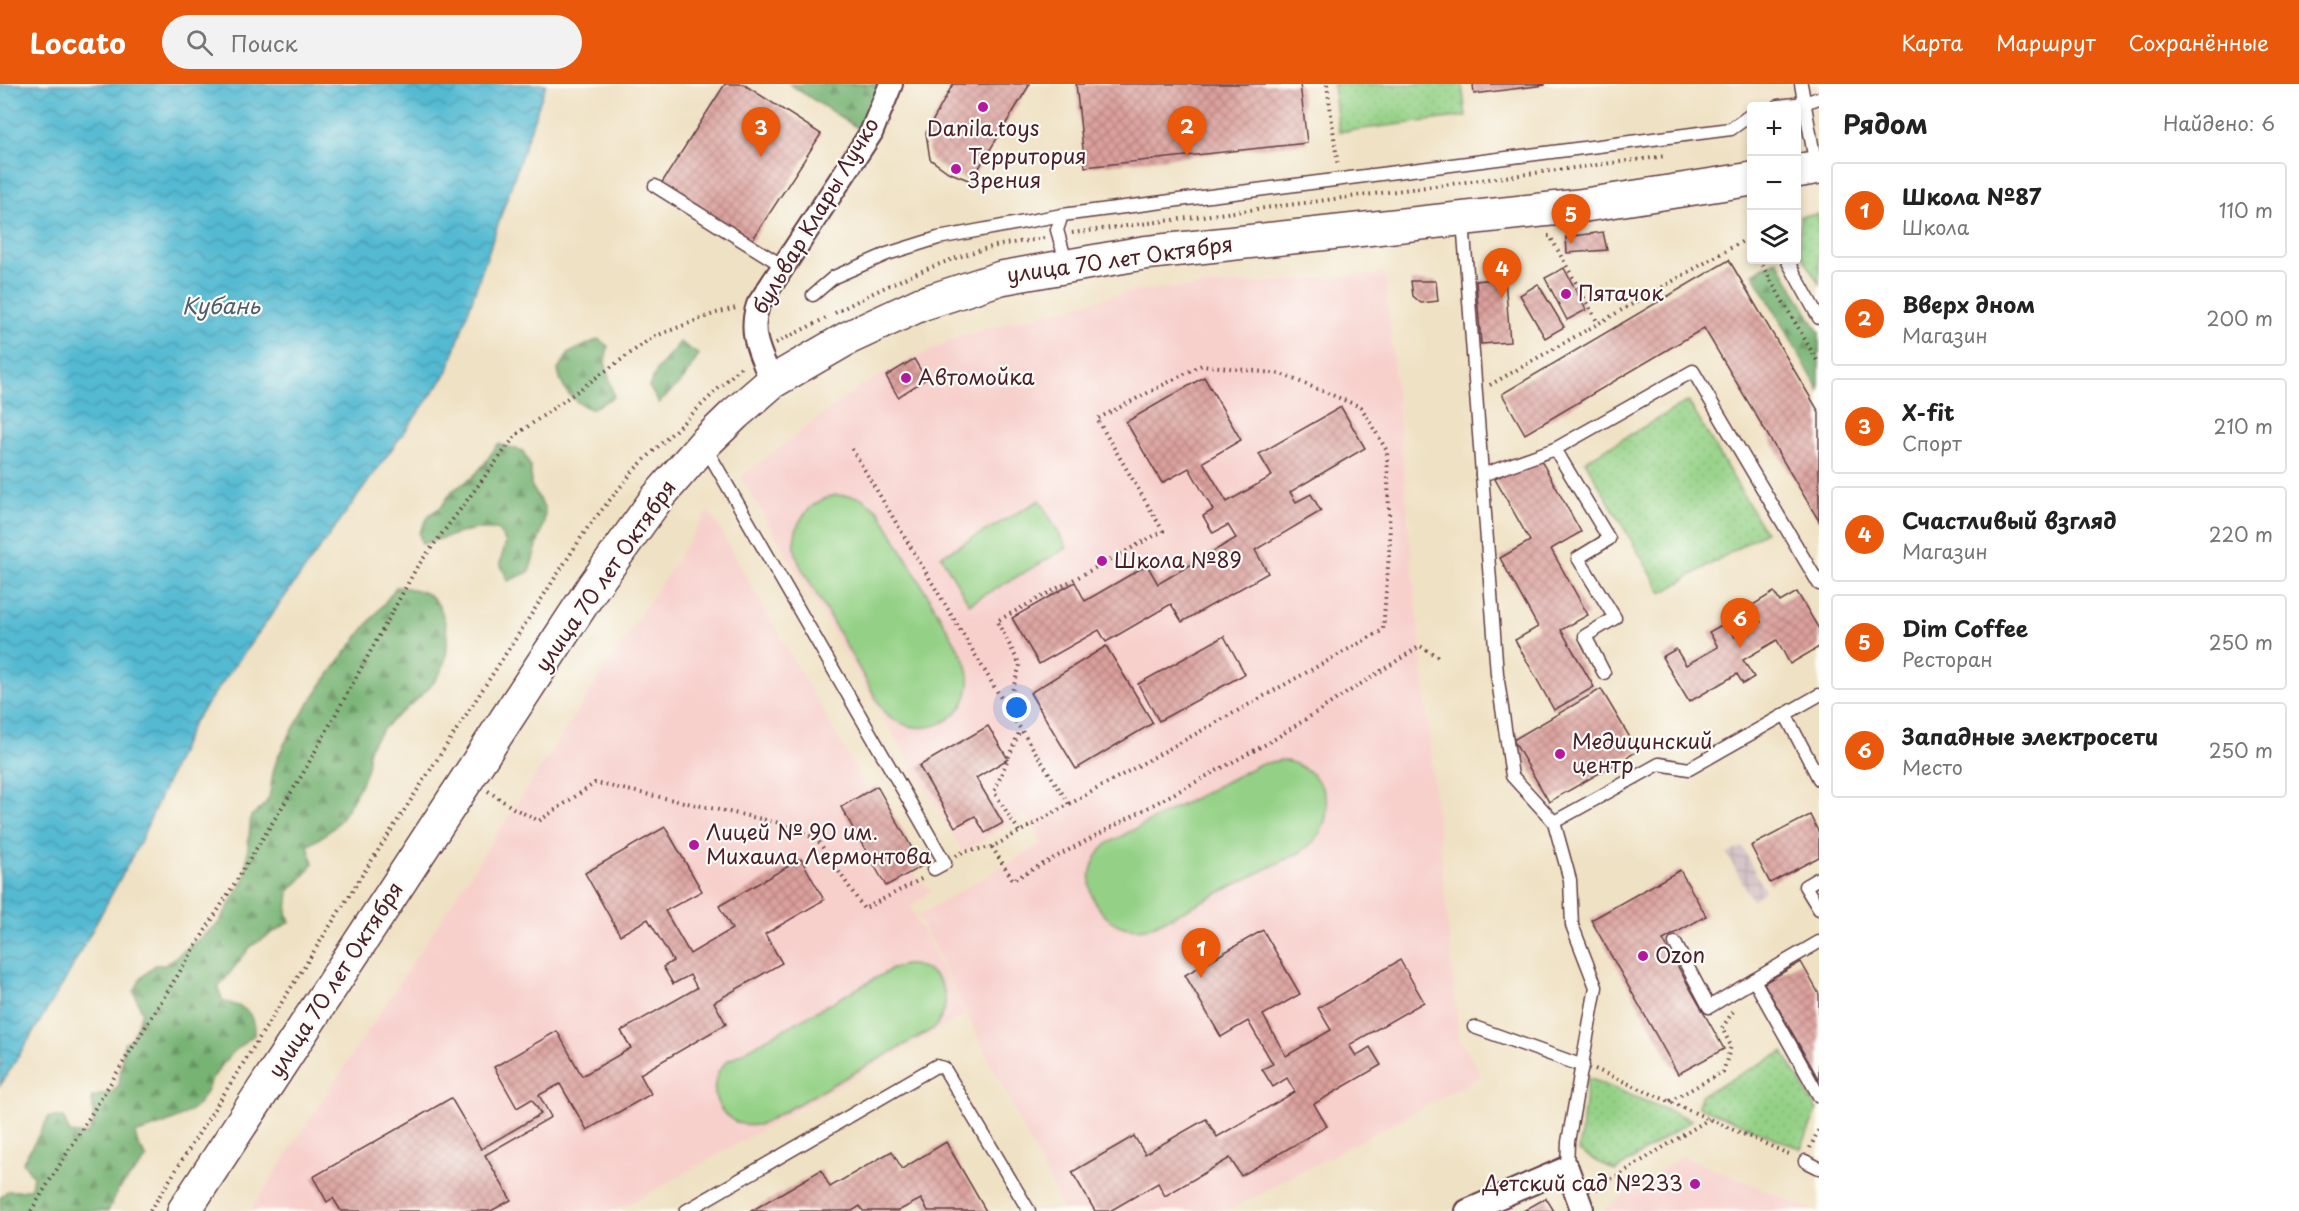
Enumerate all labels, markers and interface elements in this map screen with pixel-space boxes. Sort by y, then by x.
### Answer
search box [162,15,582,69]
text: Locato [30,21,126,64]
icon: search [183,26,216,59]
text: Поиск [231,26,298,59]
text: Карта [1902,26,1963,58]
text: Маршрут [1996,26,2096,58]
text: Сохранённые [2129,26,2269,58]
marker: Danila.toys [976,100,990,114]
map controls [1747,102,1801,264]
button: + [1747,102,1801,156]
text: Рядом [1843,104,1928,143]
pin: 2 [1168,106,1206,156]
pin: 3 [742,107,780,157]
text: Найдено: 6 [2163,108,2275,138]
street label: бульвар Клары Лучко [743,111,886,319]
place label: Danila.toys [927,111,1039,143]
place label: Территория Зрения [968,139,1087,195]
button: − [1747,156,1801,210]
marker: Территория Зрения [949,162,963,176]
text: Школа №87 [1902,179,2041,212]
pin: 5 [1552,194,1590,244]
text: 1 [1860,195,1869,225]
text: 110 m [2219,195,2273,225]
button: layers [1747,210,1801,264]
text: Школа [1902,212,1969,242]
street label: улица 70 лет Октября [1005,226,1235,290]
pin: 4 [1482,248,1522,298]
place label: Пятачок [1578,276,1664,308]
marker: Пятачок [1559,287,1573,301]
text: Вверх дном [1902,287,2035,320]
water label: Кубань [182,288,262,321]
text: 2 [1857,303,1872,333]
text: 200 m [2206,303,2273,333]
text: Магазин [1902,320,1988,350]
place label: Автомойка [918,360,1035,392]
marker: Автомойка [899,371,913,385]
text: X-fit [1902,395,1955,428]
text: 3 [1858,411,1871,441]
text: 210 m [2214,411,2273,441]
text: Спорт [1902,428,1962,458]
street label: улица 70 лет Октября [526,472,683,677]
text: Счастливый взгляд [1902,503,2117,536]
text: 4 [1858,519,1871,549]
text: 220 m [2209,519,2273,549]
text: Магазин [1902,536,1988,566]
place label: Школа №89 [1114,543,1242,575]
marker: Школа №89 [1095,554,1109,568]
pin: 6 [1720,598,1760,648]
text: Dim Coffee [1902,611,2028,644]
text: 5 [1858,627,1871,657]
text: 250 m [2209,627,2273,657]
text: Ресторан [1902,644,1993,674]
your location [1002,693,1031,722]
text: Западные электросети [1902,719,2158,752]
place label: Медицинский центр [1572,724,1712,780]
text: 6 [1857,735,1872,765]
text: 250 m [2209,735,2273,765]
marker: Медицинский центр [1553,747,1567,761]
text: Место [1902,752,1963,782]
place label: Лицей № 90 им. Михаила Лермонтова [706,815,931,871]
marker: Лицей № 90 им. Михаила Лермонтова [687,838,701,852]
street label: улица 70 лет Октября [259,875,410,1083]
pin: 1 [1182,928,1220,978]
place label: Ozon [1655,938,1705,970]
marker: Ozon [1636,949,1650,963]
place label: Детский сад №233 [1482,1166,1683,1198]
marker: Детский сад №233 [1688,1177,1702,1191]

